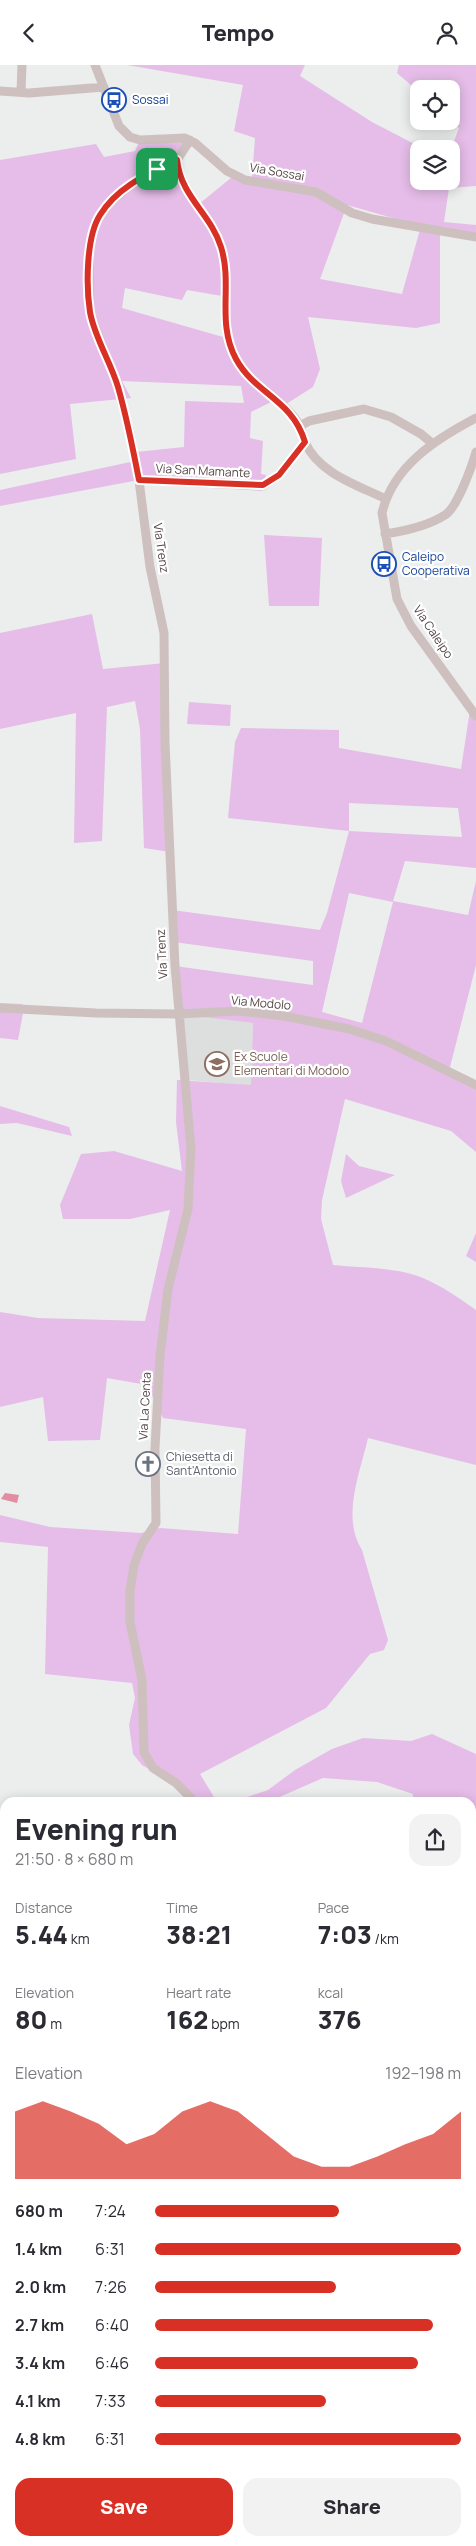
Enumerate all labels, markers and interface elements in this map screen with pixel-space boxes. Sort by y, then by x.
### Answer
text: Tempo [202,18,274,48]
icon: back [15,19,43,47]
icon: person [433,19,461,47]
map controls [410,80,460,190]
button: locate [410,80,460,130]
bus stop icon: Sossai [101,87,127,113]
place label: Sossai [132,91,169,108]
button: layers [410,140,460,190]
pin [136,148,178,190]
icon: arrive [143,155,171,183]
street label: Via Sossai [248,158,306,185]
street label: Via San Mamante [155,460,251,481]
street label: Via Trenz [150,522,173,574]
place label: Caleipo Cooperativa [402,548,470,579]
bus stop icon: Caleipo Cooperativa [371,551,397,577]
street label: Via Caleipo [409,602,458,662]
street label: Via Trenz [152,929,171,979]
street label: Via Modolo [230,991,292,1014]
place label: Ex Scuole Elementari di Modolo [234,1048,349,1079]
school or university icon: Ex Scuole Elementari di Modolo [204,1051,230,1077]
street label: Via La Centa [134,1372,155,1440]
place label: Chiesetta di Sant'Antonio [166,1448,237,1479]
church icon: Chiesetta di Sant'Antonio [135,1451,161,1477]
text: Evening run [15,1810,178,1848]
button: share [409,1814,461,1866]
text: 21:50 · 8 × 680 m [15,1848,133,1870]
text: Distance [15,1898,72,1917]
text: Time [166,1898,198,1917]
text: Pace [318,1898,349,1917]
text: 5.44 [15,1917,68,1952]
text: 38:21 [166,1917,232,1952]
text: 7:03 [318,1917,372,1952]
text: km [68,1929,90,1948]
text: /km [372,1929,399,1948]
text: Elevation [15,1983,74,2002]
text: Heart rate [166,1983,231,2002]
text: kcal [318,1983,343,2002]
text: 80 [15,2002,47,2037]
text: 162 [166,2002,208,2037]
text: 376 [318,2002,362,2037]
text: m [47,2014,62,2033]
text: bpm [208,2014,240,2033]
text: Elevation [15,2062,83,2084]
text: 192–198 m [385,2062,461,2084]
text: 680 m [15,2200,63,2222]
text: 7:24 [95,2200,126,2222]
text: 1.4 km [15,2238,62,2260]
text: 6:31 [95,2238,125,2260]
text: 2.0 km [15,2276,66,2298]
text: 7:26 [95,2276,127,2298]
text: 2.7 km [15,2314,64,2336]
text: 6:40 [95,2314,129,2336]
text: 3.4 km [15,2352,65,2374]
text: 6:46 [95,2352,129,2374]
text: 4.1 km [15,2390,61,2412]
text: 7:33 [95,2390,126,2412]
text: 4.8 km [15,2428,65,2450]
text: 6:31 [95,2428,125,2450]
button: Save [15,2478,233,2536]
button: Share [243,2478,461,2536]

